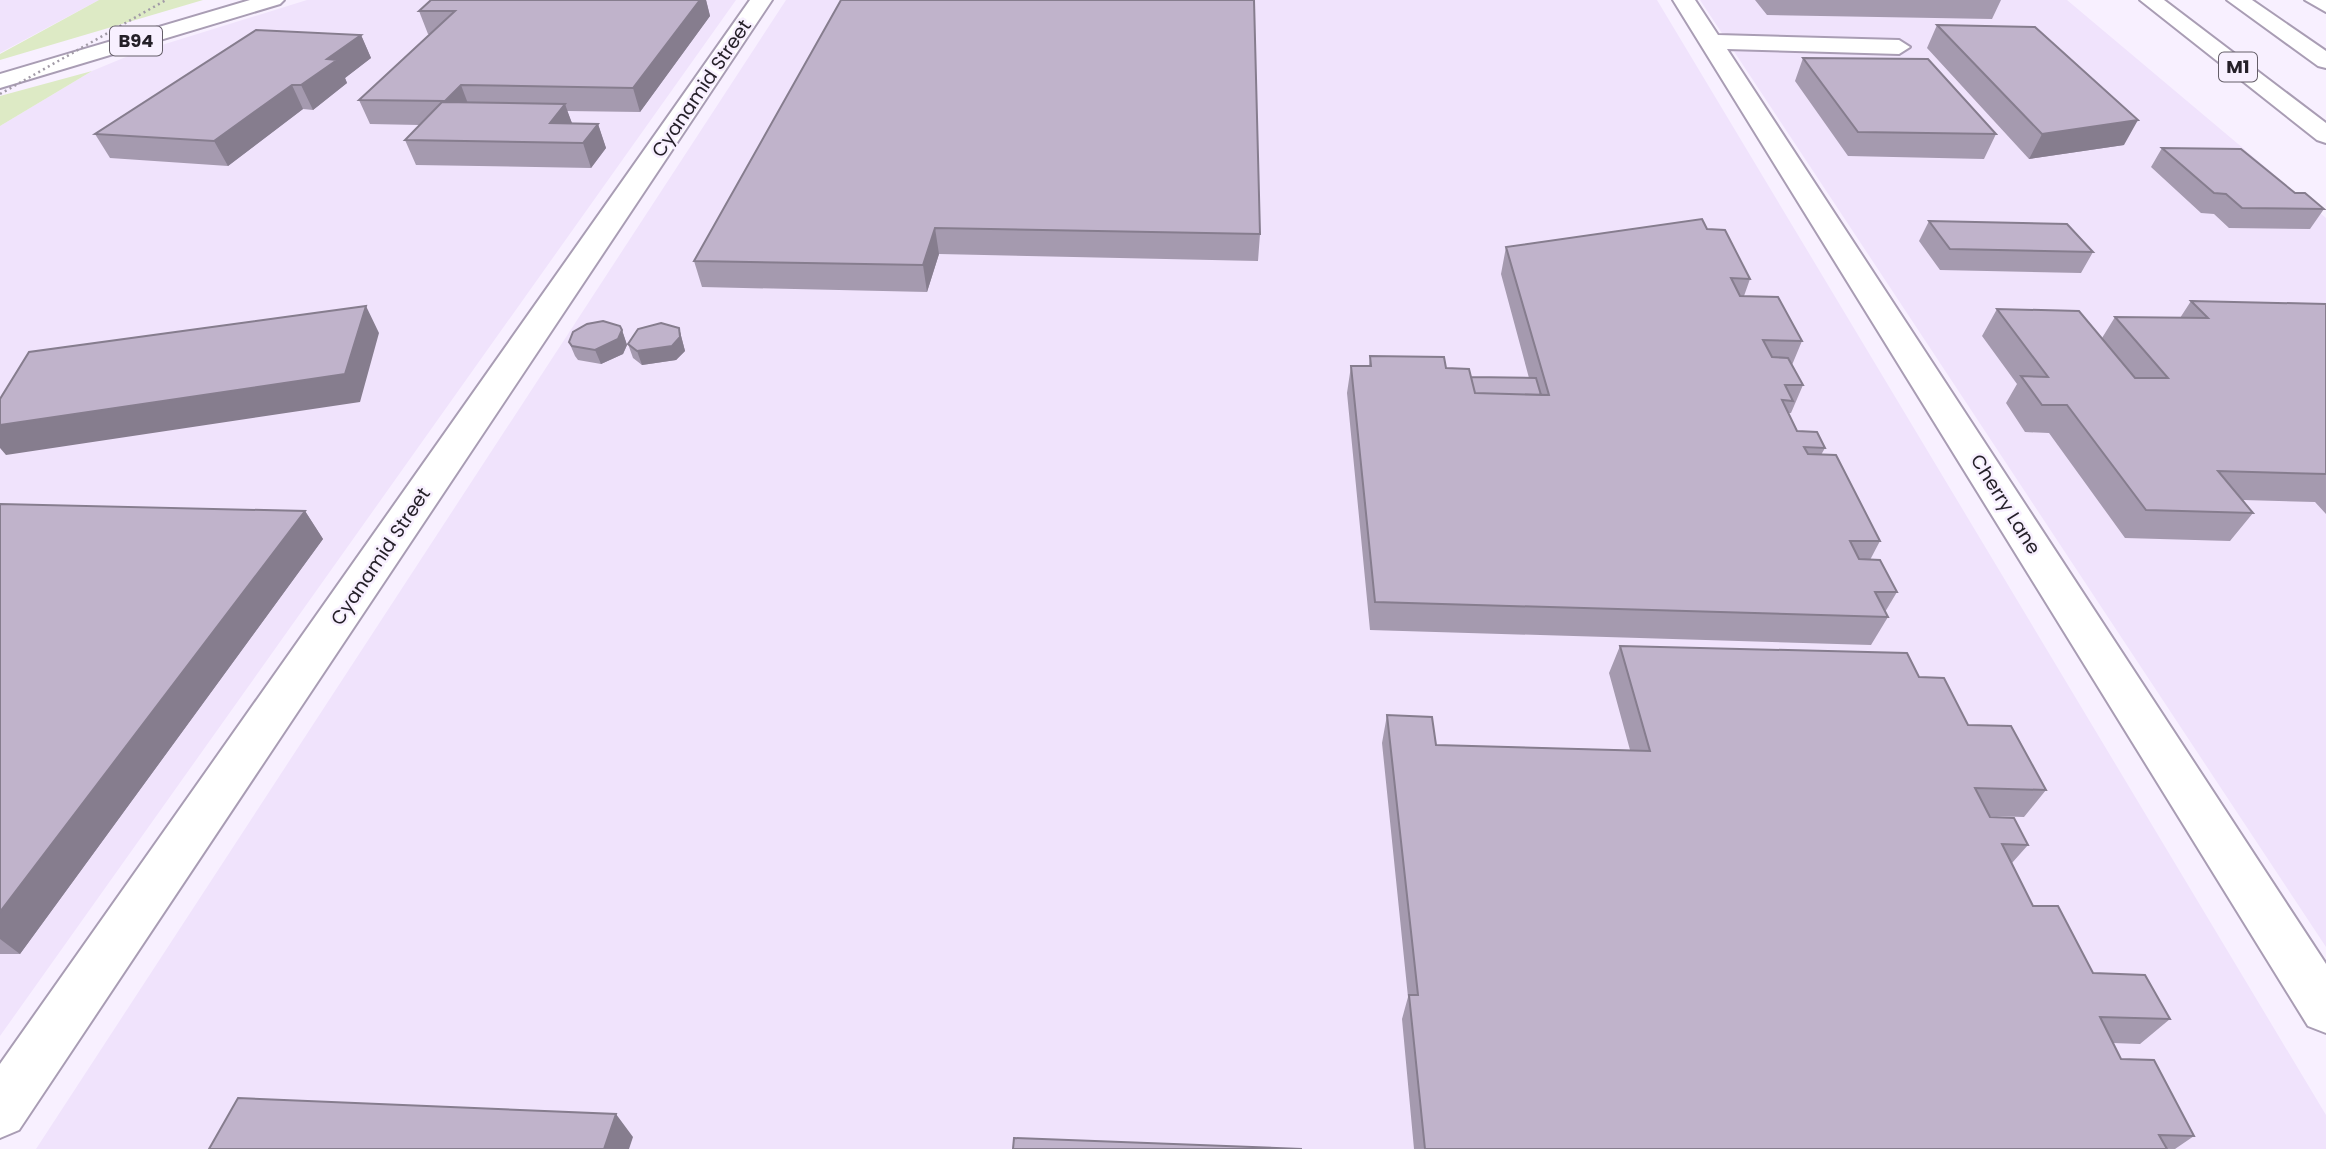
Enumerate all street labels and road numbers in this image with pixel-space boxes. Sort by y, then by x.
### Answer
street label: Cyanamid Street [645,14,758,163]
road number: B94 [110,26,162,56]
road number: M1 [2219,52,2257,82]
street label: Cherry Lane [1964,449,2047,560]
street label: Cyanamid Street [324,482,437,631]

